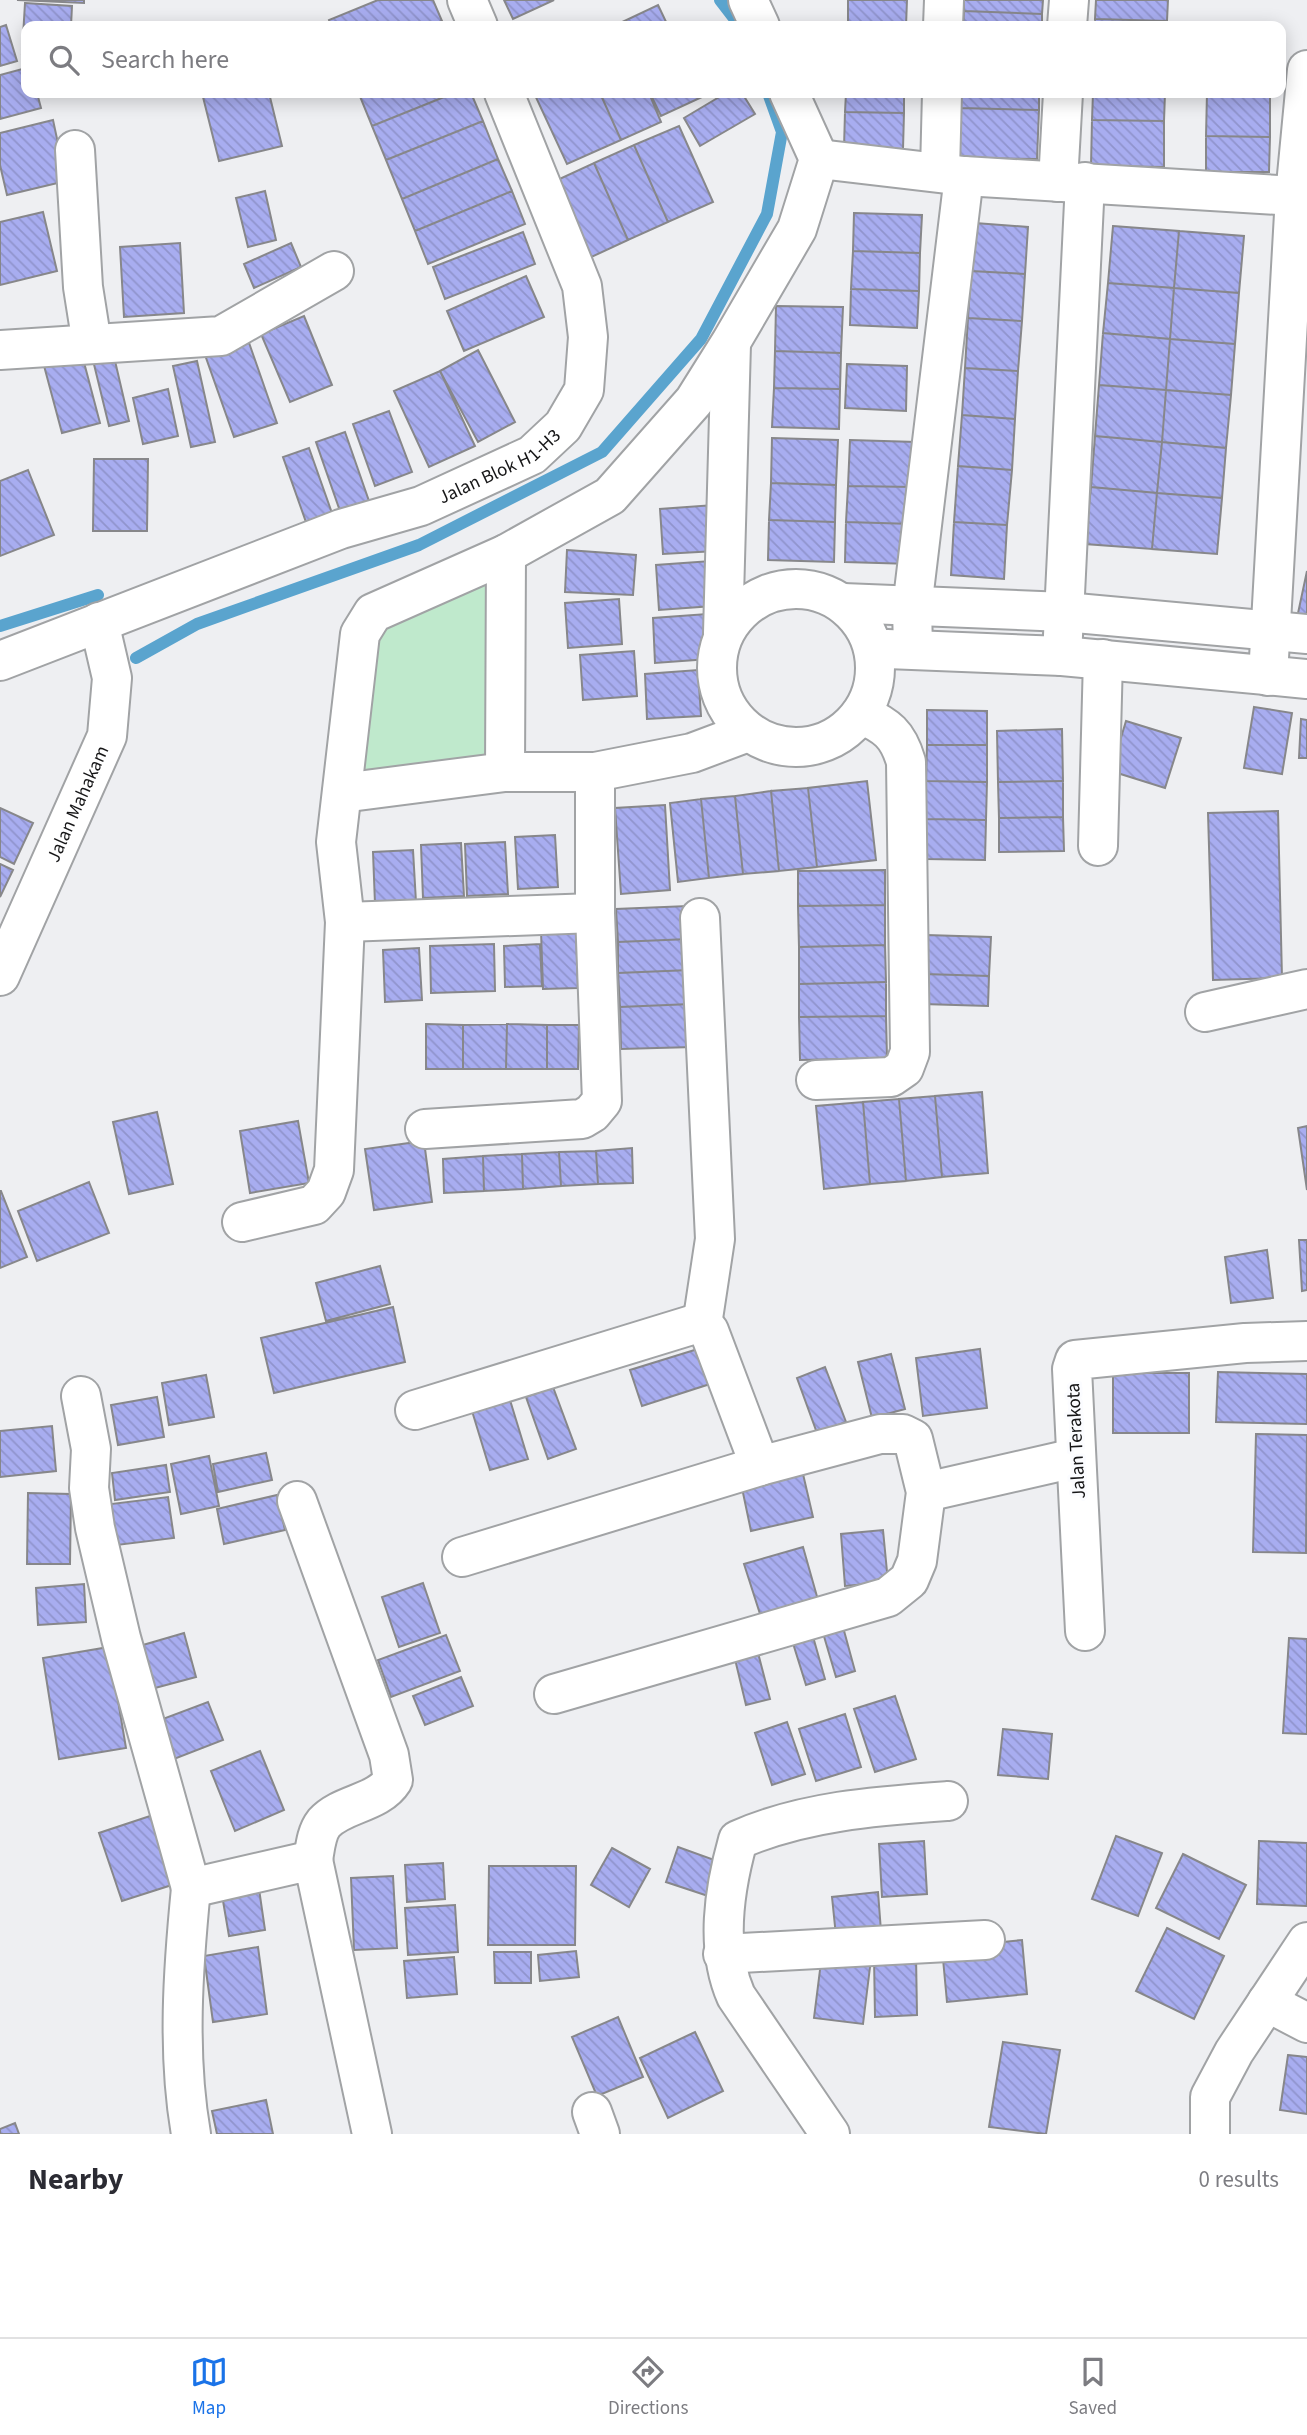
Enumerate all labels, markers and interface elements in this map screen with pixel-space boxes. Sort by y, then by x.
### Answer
search box [21,21,1286,98]
icon: search [45,41,83,79]
text: Search here [101,41,229,78]
street label: Jalan Blok H1-H3 [434,423,567,511]
street label: Jalan Mahakam [41,741,116,867]
street label: Jalan Terakota [1060,1382,1093,1500]
text: Nearby [28,2158,123,2201]
text: 0 results [1199,2163,1279,2196]
tab: Map [190,2353,228,2422]
tab: Directions [608,2353,688,2422]
tab: Saved [1068,2353,1117,2422]

